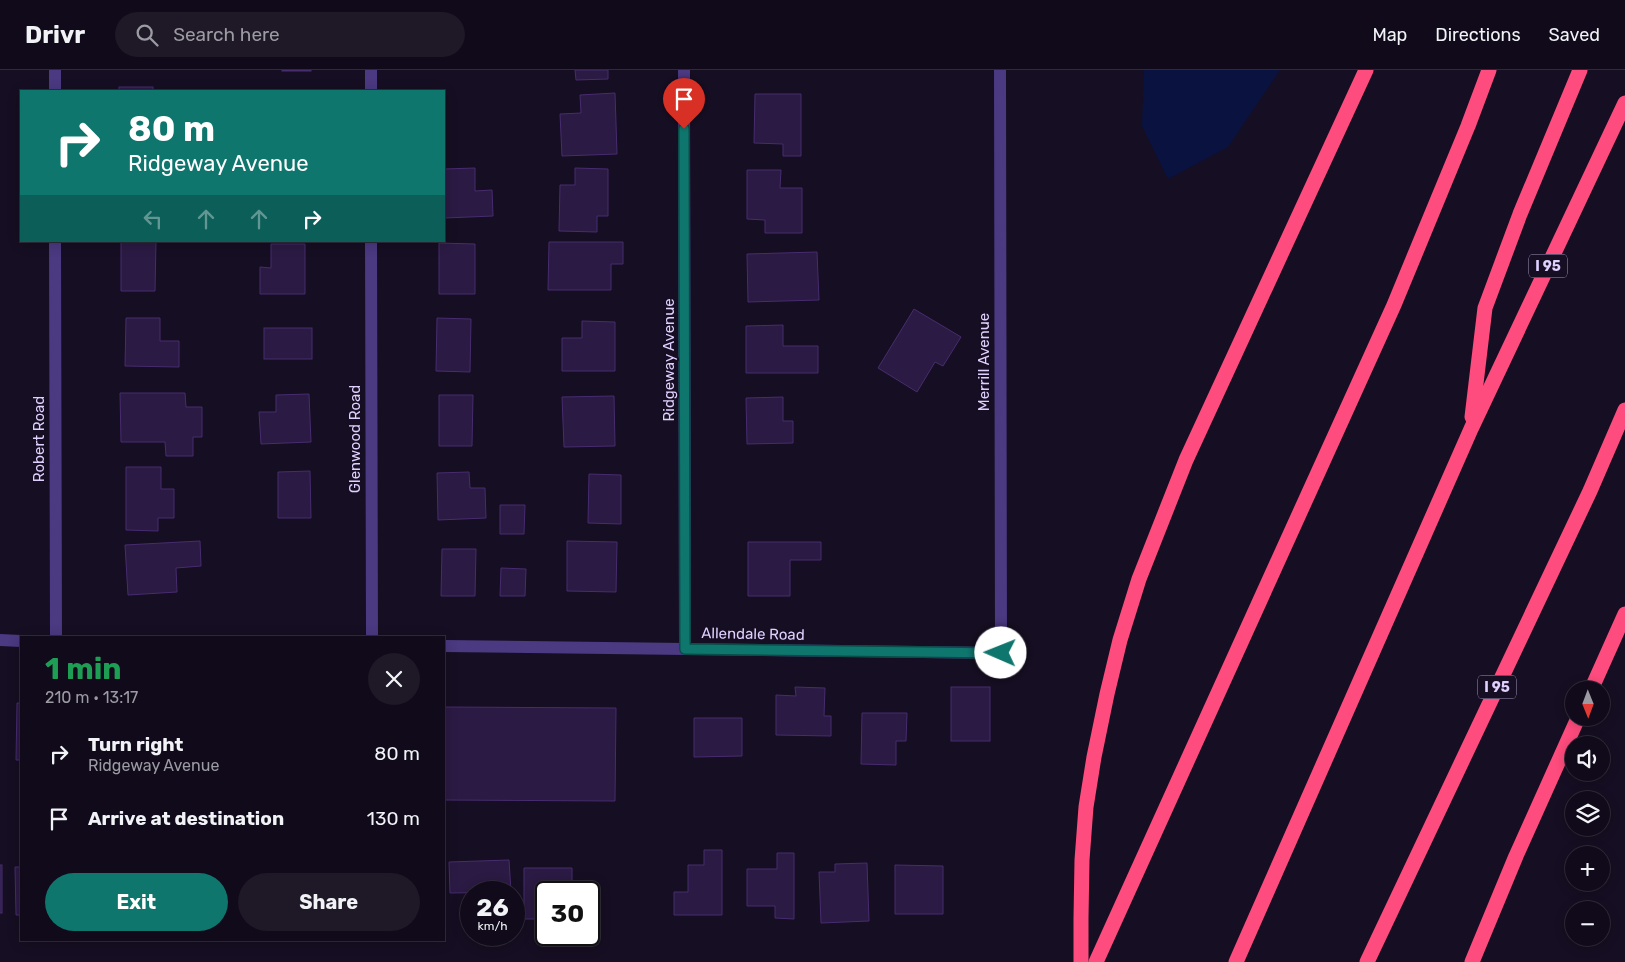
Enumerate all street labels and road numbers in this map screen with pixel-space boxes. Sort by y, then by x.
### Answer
road number: I 95 [1529,255,1567,278]
street label: Ridgeway Avenue [660,298,678,422]
street label: Merrill Avenue [975,313,993,411]
street label: Glenwood Road [346,385,364,493]
street label: Robert Road [30,396,48,482]
street label: Allendale Road [701,624,805,644]
road number: I 95 [1478,676,1516,698]

